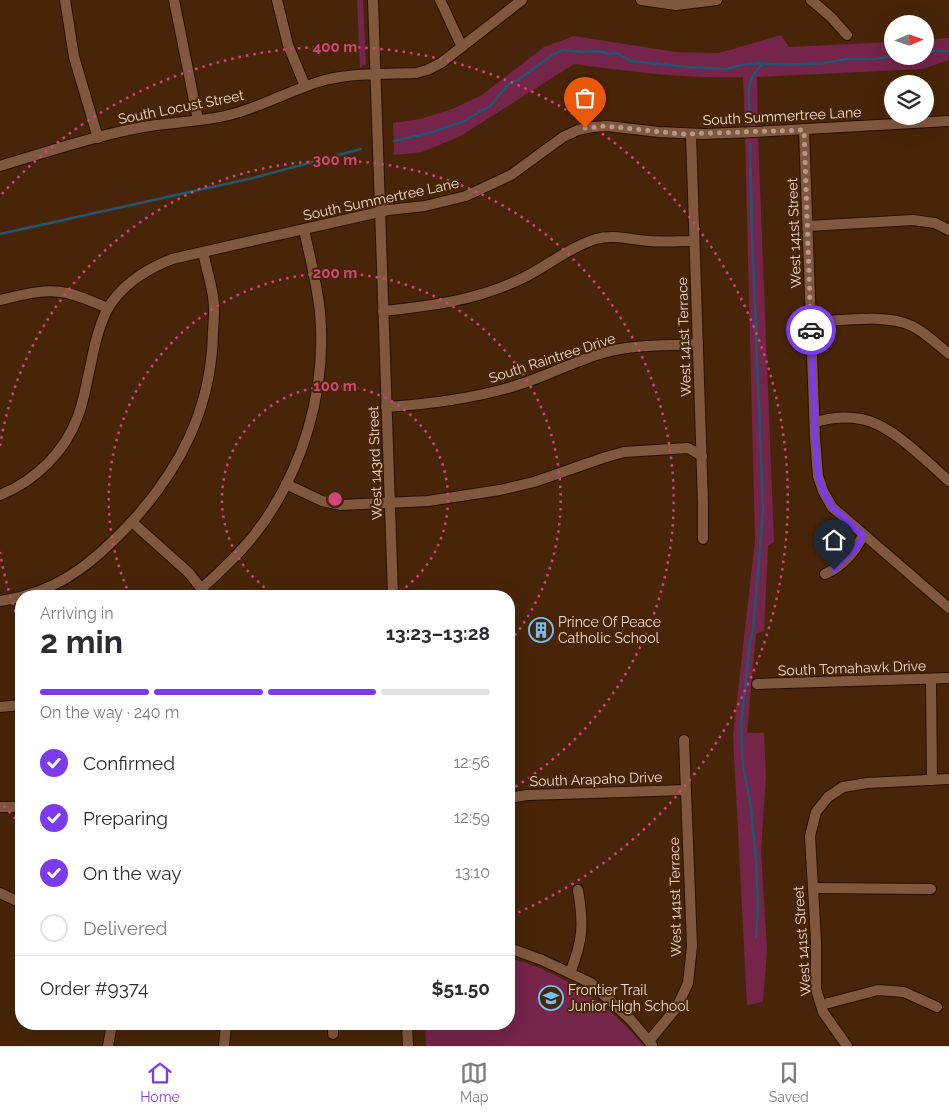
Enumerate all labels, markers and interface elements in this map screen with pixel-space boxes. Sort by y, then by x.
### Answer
north arrow [884,15,934,65]
map controls [884,15,934,125]
text: 400 m [313,38,357,56]
button: layers [884,75,934,125]
pin [564,77,606,128]
icon: bag [571,84,599,112]
street label: South Locust Street [117,87,246,127]
street label: South Summertree Lane [702,104,862,128]
text: 300 m [313,151,357,169]
street label: South Summertree Lane [302,175,460,223]
street label: West 141st Street [784,177,804,288]
text: 200 m [313,264,357,282]
street label: West 141st Terrace [674,277,694,397]
courier [786,305,836,355]
icon: car [797,316,825,344]
street label: South Raintree Drive [487,330,617,386]
text: 100 m [313,377,357,395]
street label: West 143rd Street [365,406,385,520]
centre of rings [326,490,344,508]
pin [813,519,855,570]
icon: home [820,526,848,554]
text: Arriving in [40,604,114,623]
place label: Prince Of Peace Catholic School [558,614,661,646]
building icon: Prince Of Peace Catholic School [528,617,554,643]
text: 13:23–13:28 [386,622,490,644]
text: 2 min [40,623,123,660]
street label: South Tomahawk Drive [778,657,926,679]
text: On the way · 240 m [40,703,179,722]
icon: check [40,749,68,777]
text: Confirmed [83,752,175,774]
text: 12:56 [453,753,490,772]
street label: South Arapaho Drive [529,769,663,789]
icon: check [40,804,68,832]
text: Preparing [83,807,168,829]
text: 12:59 [454,808,490,827]
street label: West 141st Terrace [666,837,684,957]
icon: check [40,859,68,887]
text: On the way [83,862,182,884]
text: 13:10 [455,863,490,882]
street label: West 141st Street [790,885,814,997]
text: Delivered [83,917,167,939]
text: Order #9374 [40,977,148,999]
text: $51.50 [432,977,490,999]
place label: Frontier Trail Junior High School [568,982,689,1014]
school or university icon: Frontier Trail Junior High School [538,985,564,1011]
tab: Home [140,1059,180,1105]
tab: Map [460,1059,489,1105]
tab: Saved [769,1059,809,1105]

